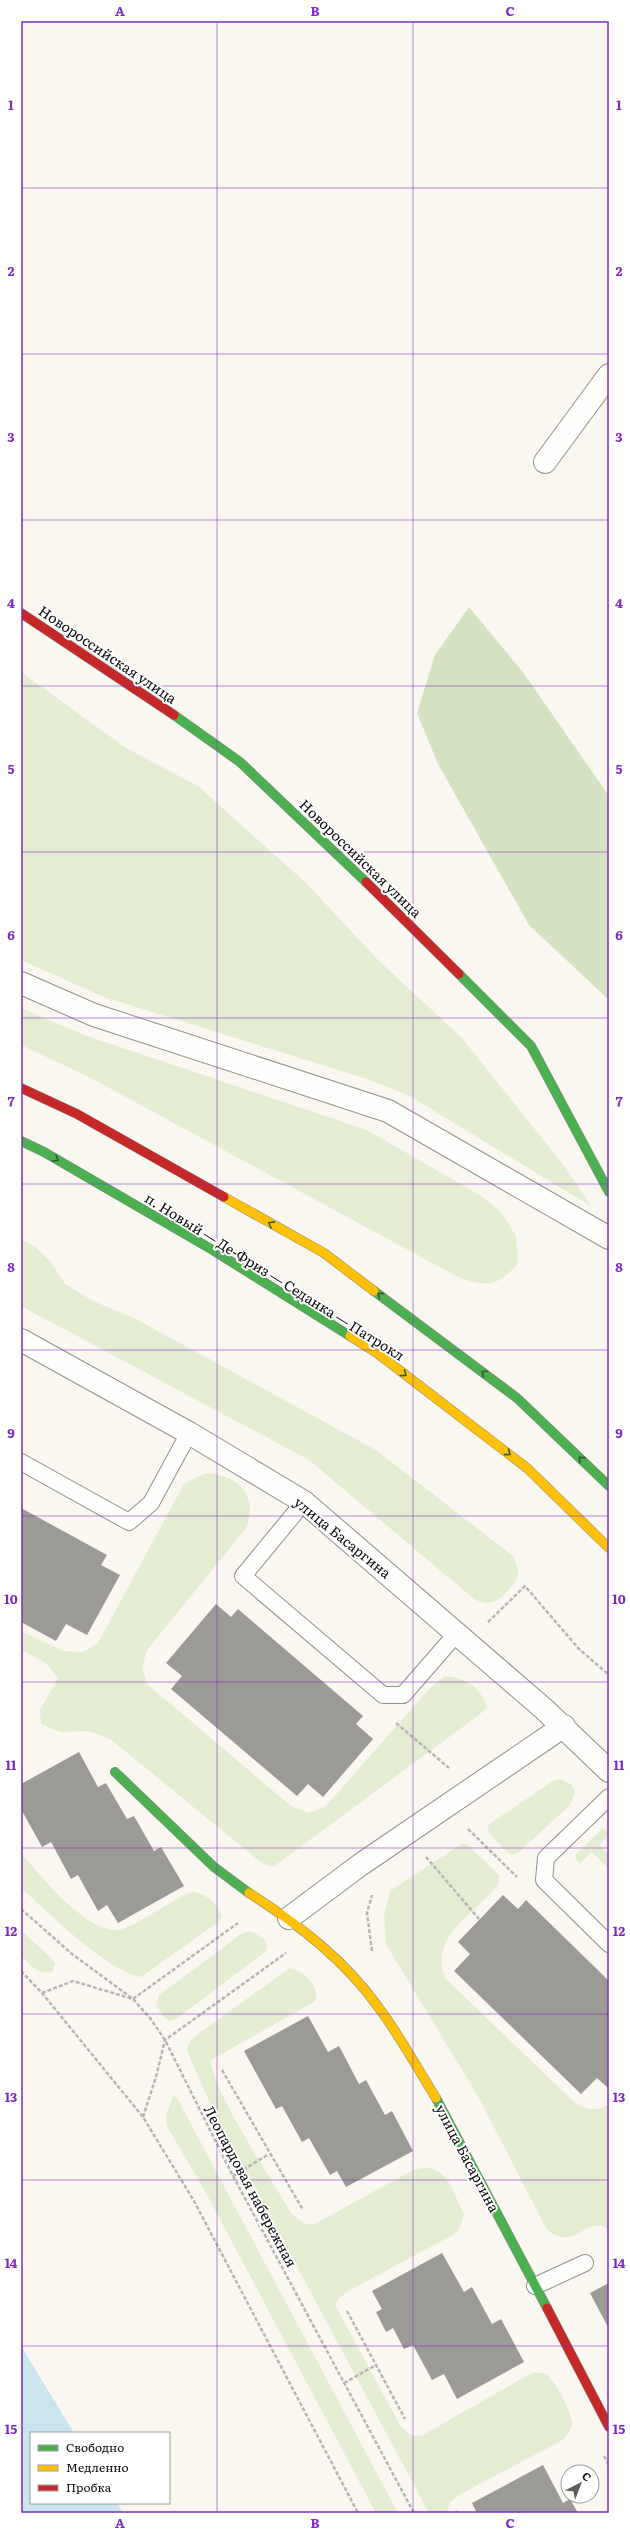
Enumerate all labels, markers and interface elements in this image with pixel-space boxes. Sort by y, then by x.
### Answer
text: A [115,1,125,20]
text: B [311,1,320,20]
text: C [505,1,515,20]
text: 1 [8,95,14,114]
text: 1 [616,95,622,114]
text: 2 [8,261,15,280]
text: 2 [616,261,623,280]
text: 3 [7,427,15,446]
text: 3 [615,427,623,446]
text: 4 [7,593,15,612]
text: 4 [615,593,623,612]
street label: Новороссийская улица [35,600,181,708]
text: 5 [7,759,15,778]
text: 5 [615,759,623,778]
street label: Новороссийская улица [296,794,427,922]
text: 6 [7,925,15,944]
text: 6 [615,925,623,944]
text: 7 [7,1091,15,1110]
text: 7 [615,1091,623,1110]
one-way arrow [52,1154,59,1161]
street label: п. Новый — Де-Фриз — Седанка — Патрокл [141,1187,409,1365]
one-way arrow [268,1221,276,1228]
text: 8 [7,1257,15,1276]
text: 8 [615,1257,623,1276]
one-way arrow [377,1293,384,1300]
one-way arrow [400,1369,407,1376]
one-way arrow [481,1371,488,1378]
text: 9 [7,1423,15,1442]
text: 9 [615,1423,623,1442]
one-way arrow [503,1449,510,1456]
one-way arrow [578,1456,586,1464]
street label: улица Басаргина [290,1492,396,1583]
text: 10 [4,1589,18,1608]
text: 10 [612,1589,626,1608]
text: 11 [6,1755,17,1774]
text: 11 [614,1755,625,1774]
text: 12 [5,1921,17,1940]
text: 12 [613,1921,625,1940]
text: 13 [5,2087,17,2106]
text: 13 [613,2087,625,2106]
street label: улица Басаргина [431,2101,505,2216]
street label: Леопардовая набережная [200,2102,302,2270]
text: 14 [5,2253,18,2272]
text: 14 [613,2253,626,2272]
text: 15 [5,2419,17,2438]
text: 15 [613,2419,625,2438]
legend [30,2432,170,2504]
text: Свободно [66,2438,124,2456]
text: Медленно [66,2458,129,2476]
north arrow [560,2464,600,2504]
text: С [579,2467,596,2485]
text: Пробка [66,2478,112,2496]
text: A [115,2513,125,2532]
text: B [311,2513,320,2532]
text: C [505,2513,515,2532]

